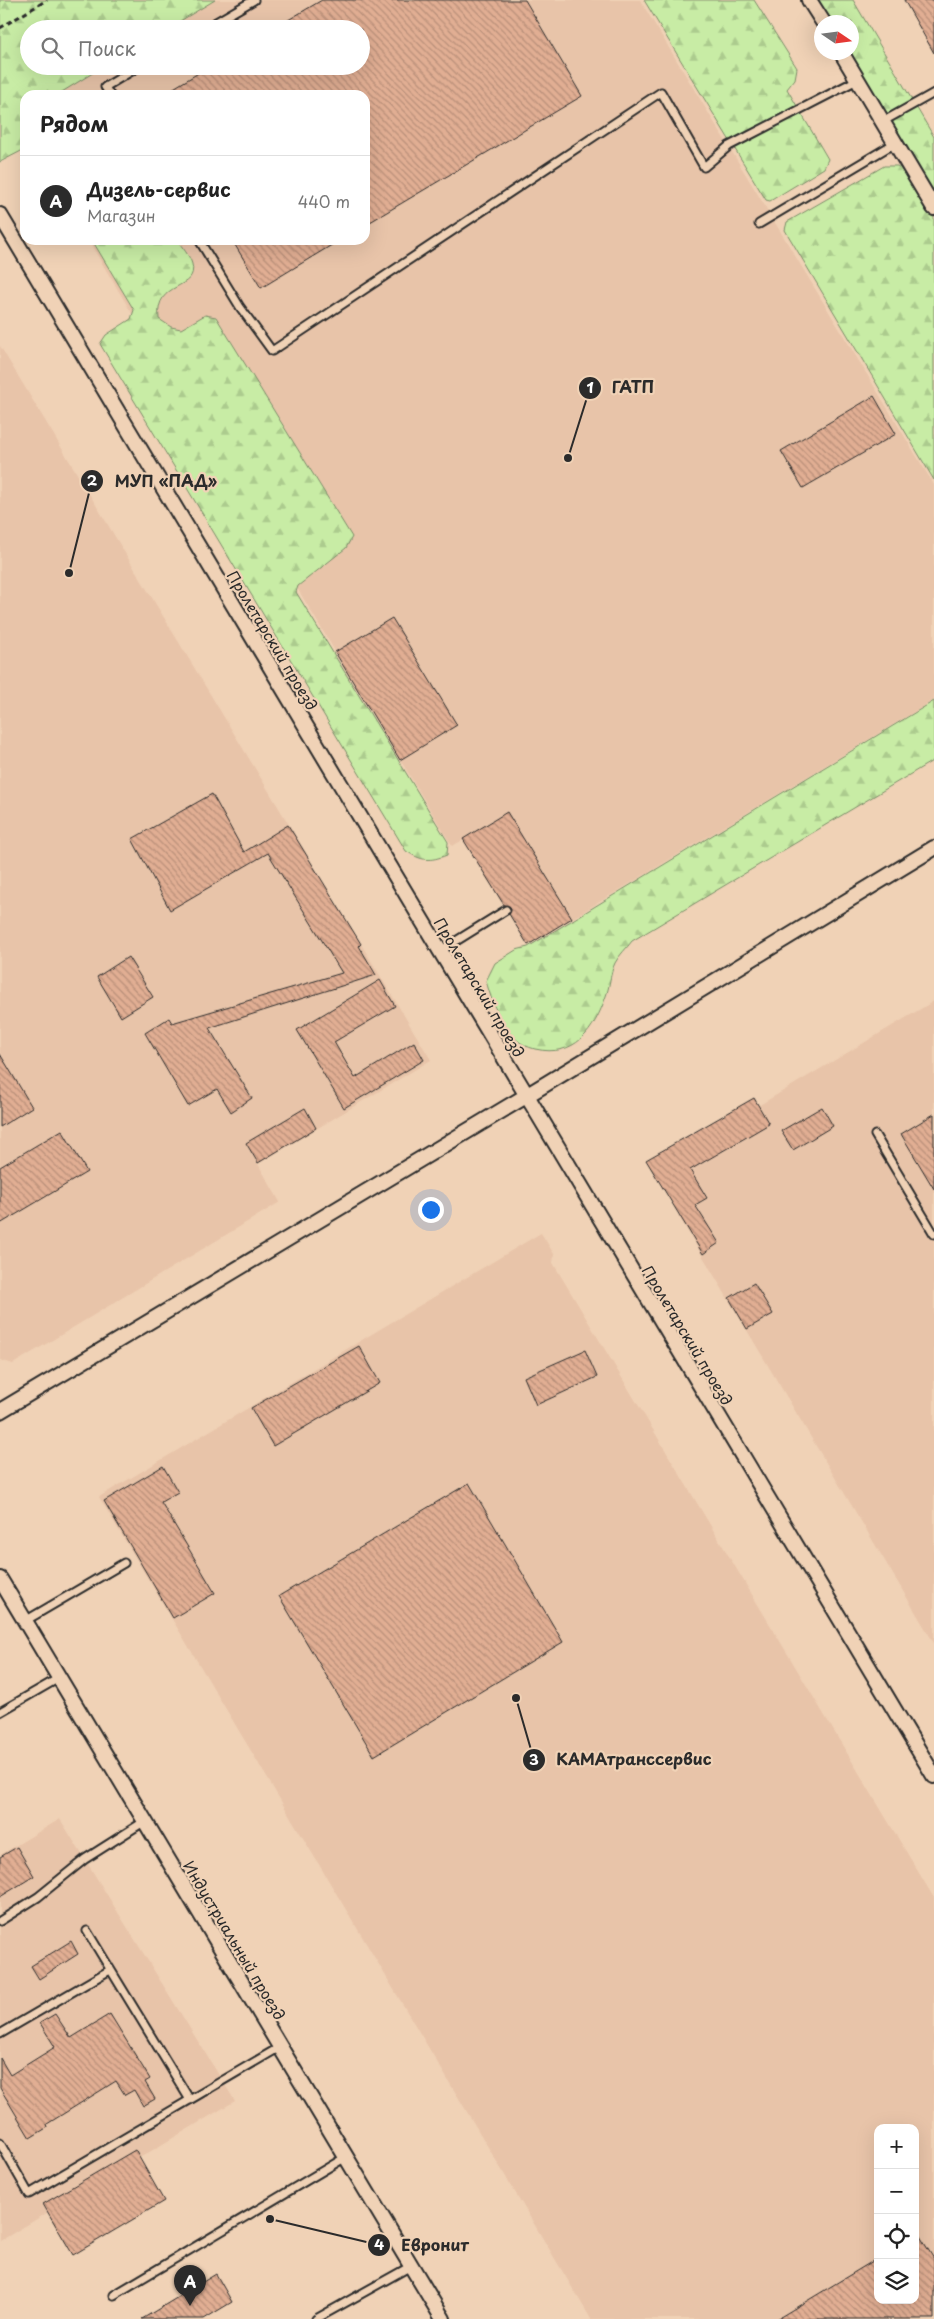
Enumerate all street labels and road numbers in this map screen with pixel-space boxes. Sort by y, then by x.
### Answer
street label: Пролетарский проезд [222,566,324,714]
street label: Пролетарский проезд [429,913,531,1061]
street label: Пролетарский проезд [637,1261,739,1409]
street label: Индустриальный проезд [178,1856,292,2024]

